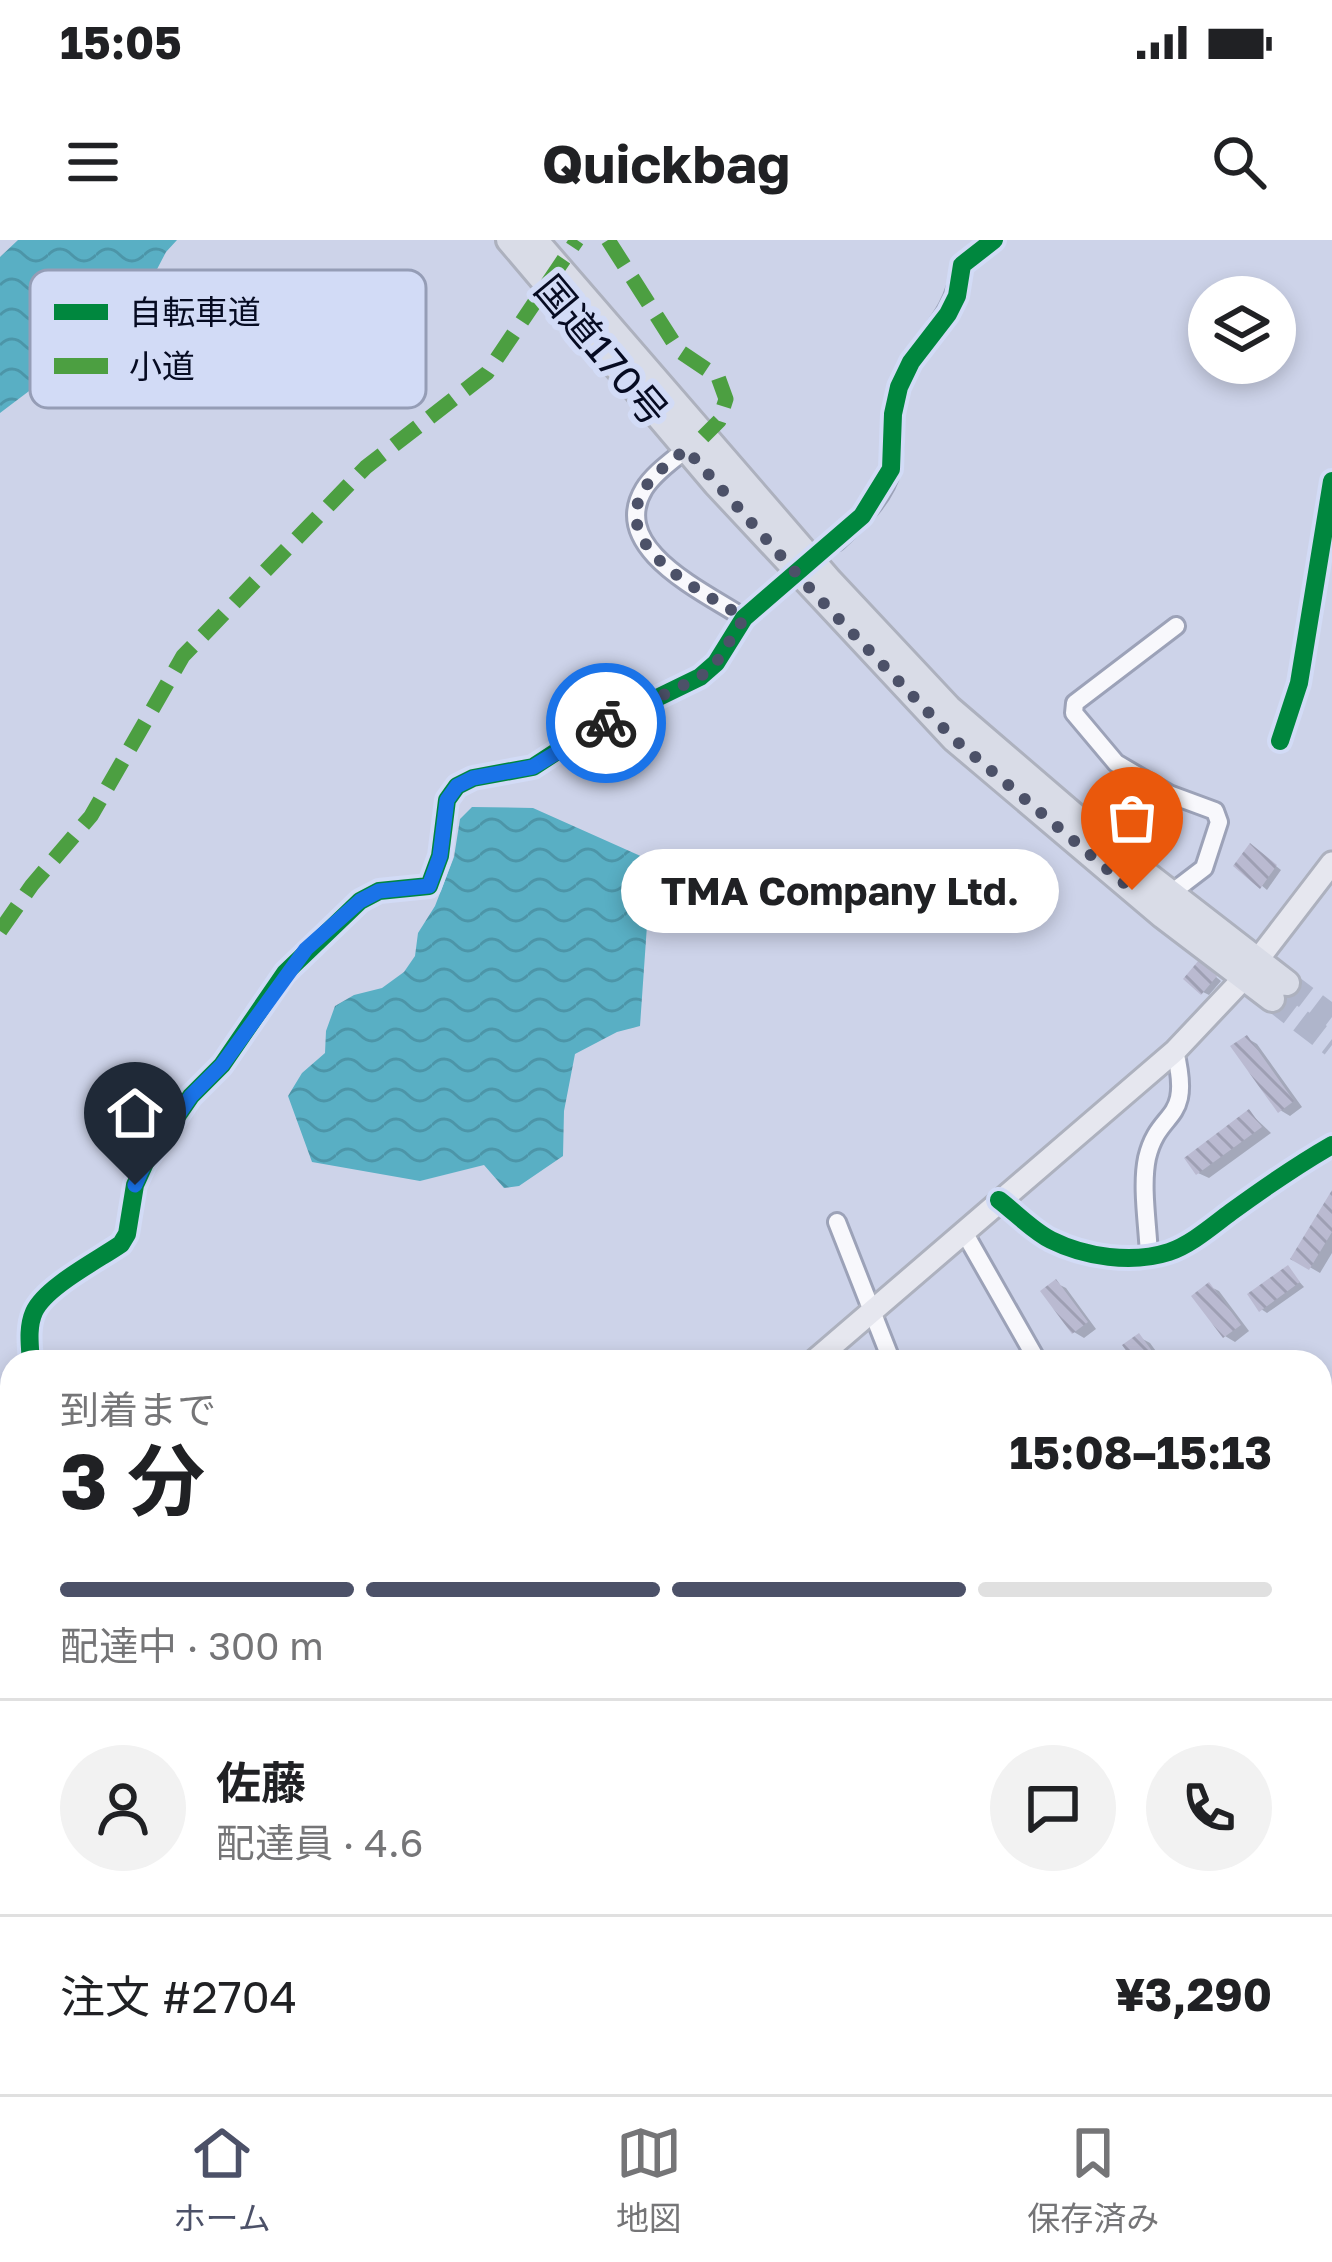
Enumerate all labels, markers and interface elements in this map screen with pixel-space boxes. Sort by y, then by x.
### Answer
text: 15:05 [60,15,182,69]
icon: menu [60,129,126,195]
icon: search [1206,129,1272,195]
text: Quickbag [542,130,790,195]
street label: 国道170号 [526,266,678,434]
legend [30,270,426,408]
map controls [1188,276,1296,384]
button: layers [1188,276,1296,384]
text: 自転車道 [129,292,261,331]
text: 小道 [129,346,195,385]
courier [546,663,666,783]
icon: bike [573,690,639,756]
pin [1081,767,1183,890]
icon: bag [1099,785,1165,851]
callout: TMA Company Ltd. [622,848,1060,932]
text: TMA Company Ltd. [661,867,1019,914]
pin [84,1062,186,1185]
icon: home [102,1080,168,1146]
text: 到着まで [60,1386,216,1433]
text: 15:08–15:13 [1009,1425,1272,1479]
text: 3 分 [60,1433,205,1526]
text: 配達中 · 300 m [60,1622,324,1669]
button: person [60,1745,186,1871]
button: chat [990,1745,1116,1871]
button: phone [1146,1745,1272,1871]
text: 佐藤 [216,1755,306,1809]
text: 配達員 · 4.6 [216,1819,423,1866]
text: ¥3,290 [1115,1967,1272,2021]
text: 注文 #2704 [60,1969,297,2023]
tab: ホーム [173,2120,271,2240]
tab: 地図 [616,2120,682,2240]
tab: 保存済み [1027,2120,1159,2240]

